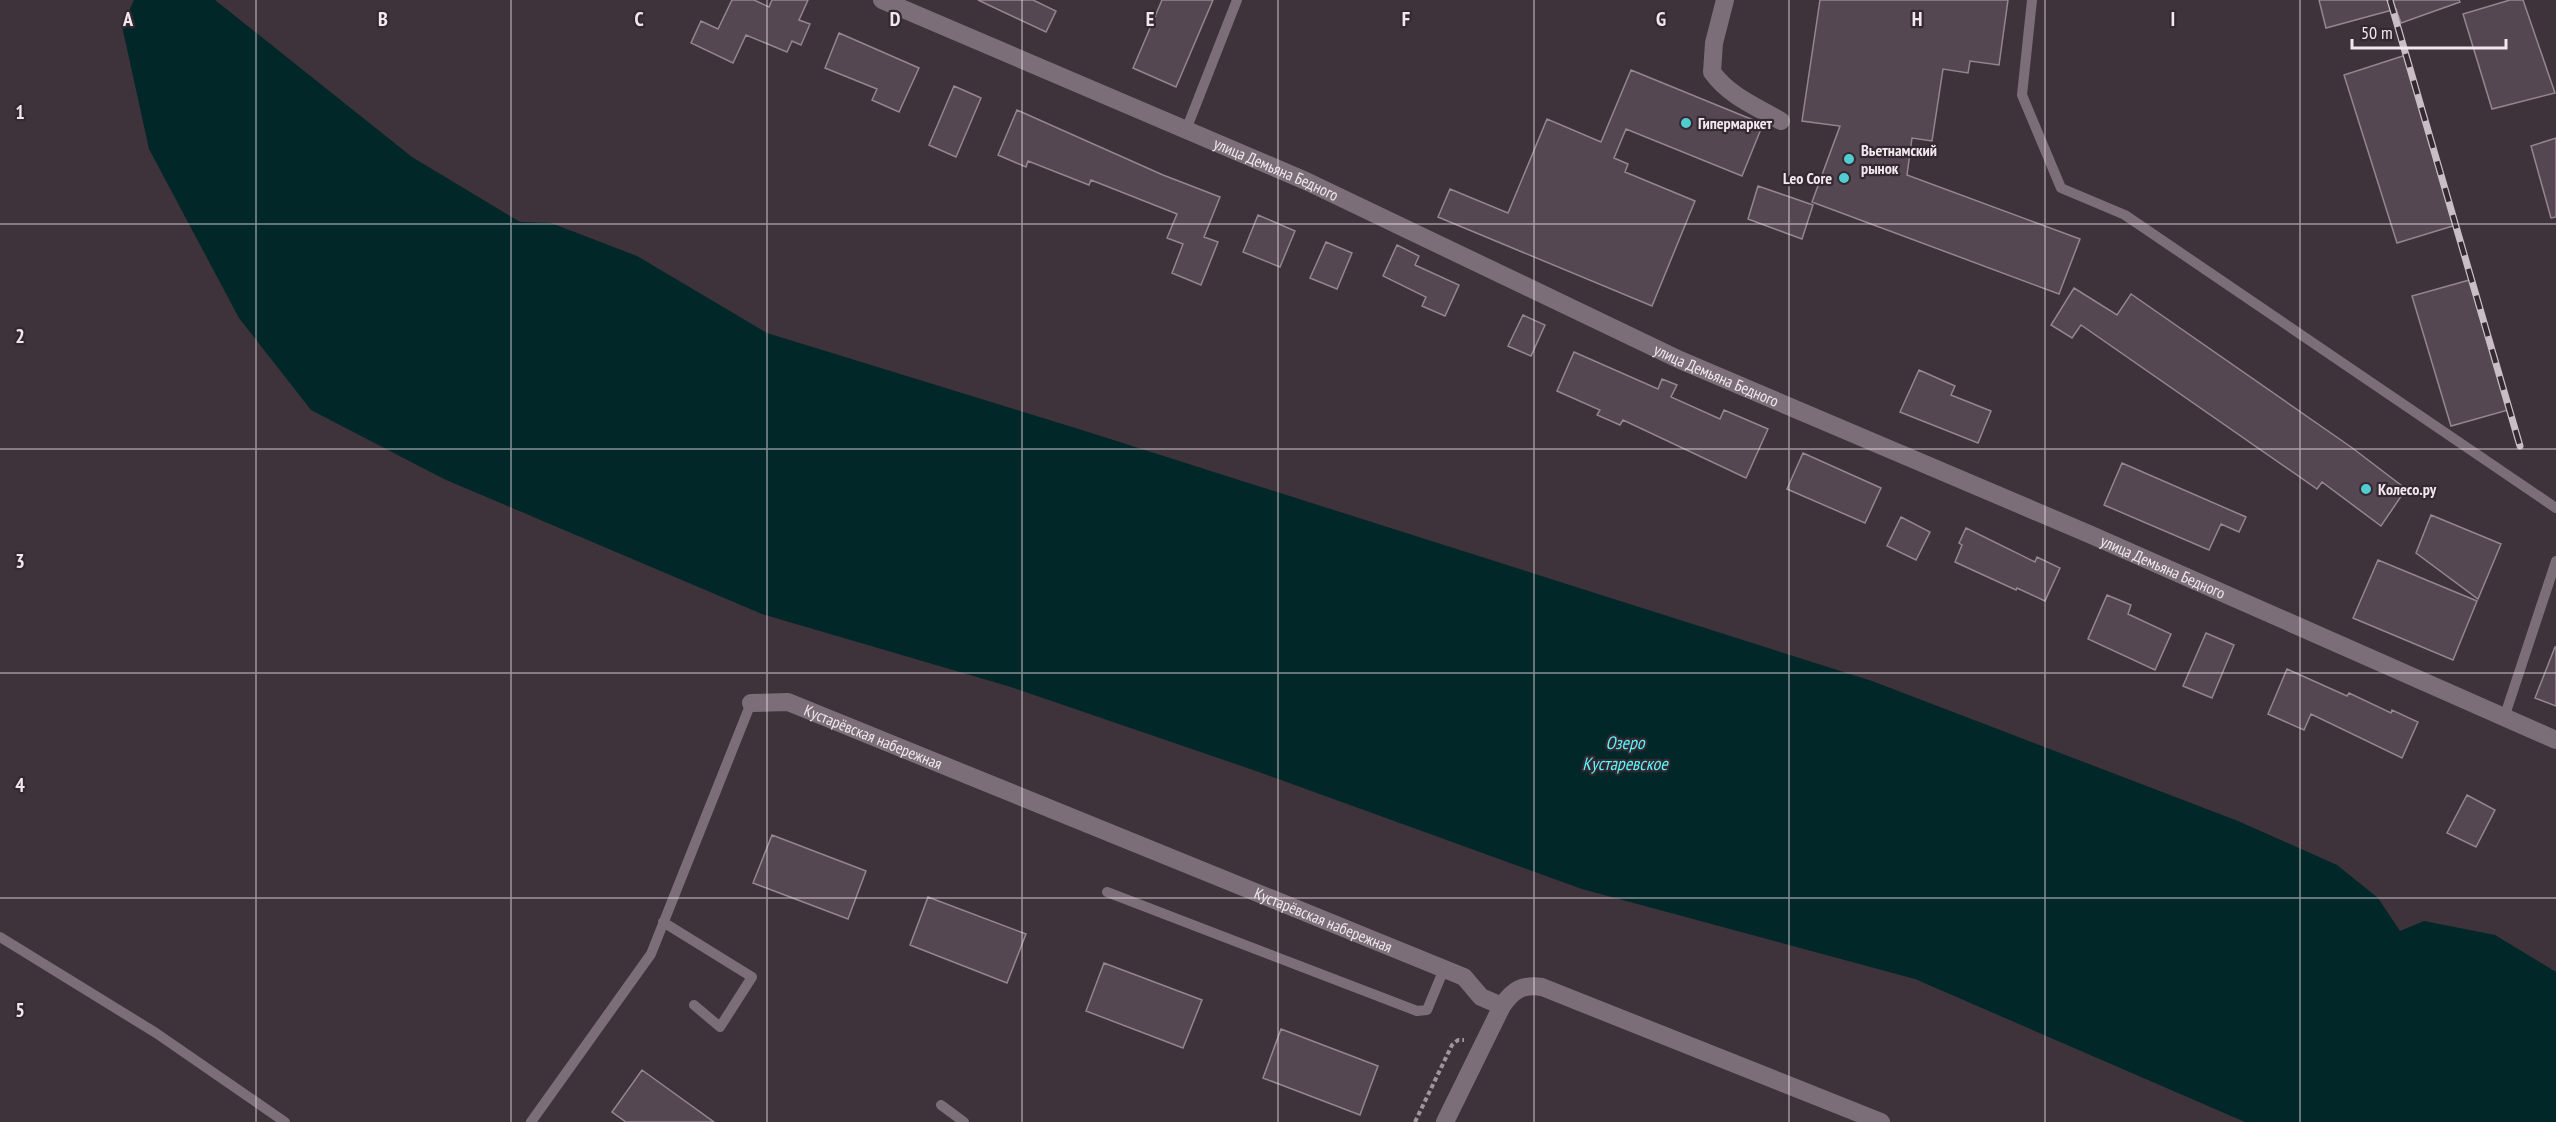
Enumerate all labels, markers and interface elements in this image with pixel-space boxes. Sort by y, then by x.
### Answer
text: A [122,6,134,32]
text: B [378,6,388,32]
text: C [634,6,644,32]
text: D [890,6,901,32]
text: E [1146,6,1154,32]
text: F [1402,6,1410,32]
text: G [1656,6,1666,32]
text: H [1912,6,1922,32]
text: I [2171,6,2175,32]
scale bar [2352,12,2506,50]
text: 50 m [2361,21,2393,44]
text: 1 [15,99,25,125]
place label: Гипермаркет [1698,113,1773,133]
marker: Гипермаркет [1679,116,1693,130]
street label: улица Демьяна Бедного [1211,133,1342,205]
place label: Вьетнамский рынок [1861,140,1937,178]
marker: Вьетнамский рынок [1842,152,1856,166]
place label: Leo Core [1783,168,1832,188]
marker: Leo Core [1837,171,1851,185]
text: 2 [15,323,25,349]
street label: улица Демьяна Бедного [1651,339,1782,411]
place label: Колесо.ру [2378,479,2437,499]
marker: Колесо.ру [2359,482,2373,496]
street label: улица Демьяна Бедного [2098,530,2228,603]
text: 3 [15,548,25,574]
street label: Кустарёвская набережная [801,700,945,774]
water label: Озеро Кустаревское [1582,731,1669,775]
text: 4 [15,772,25,798]
street label: Кустарёвская набережная [1251,883,1395,957]
text: 5 [15,997,25,1023]

